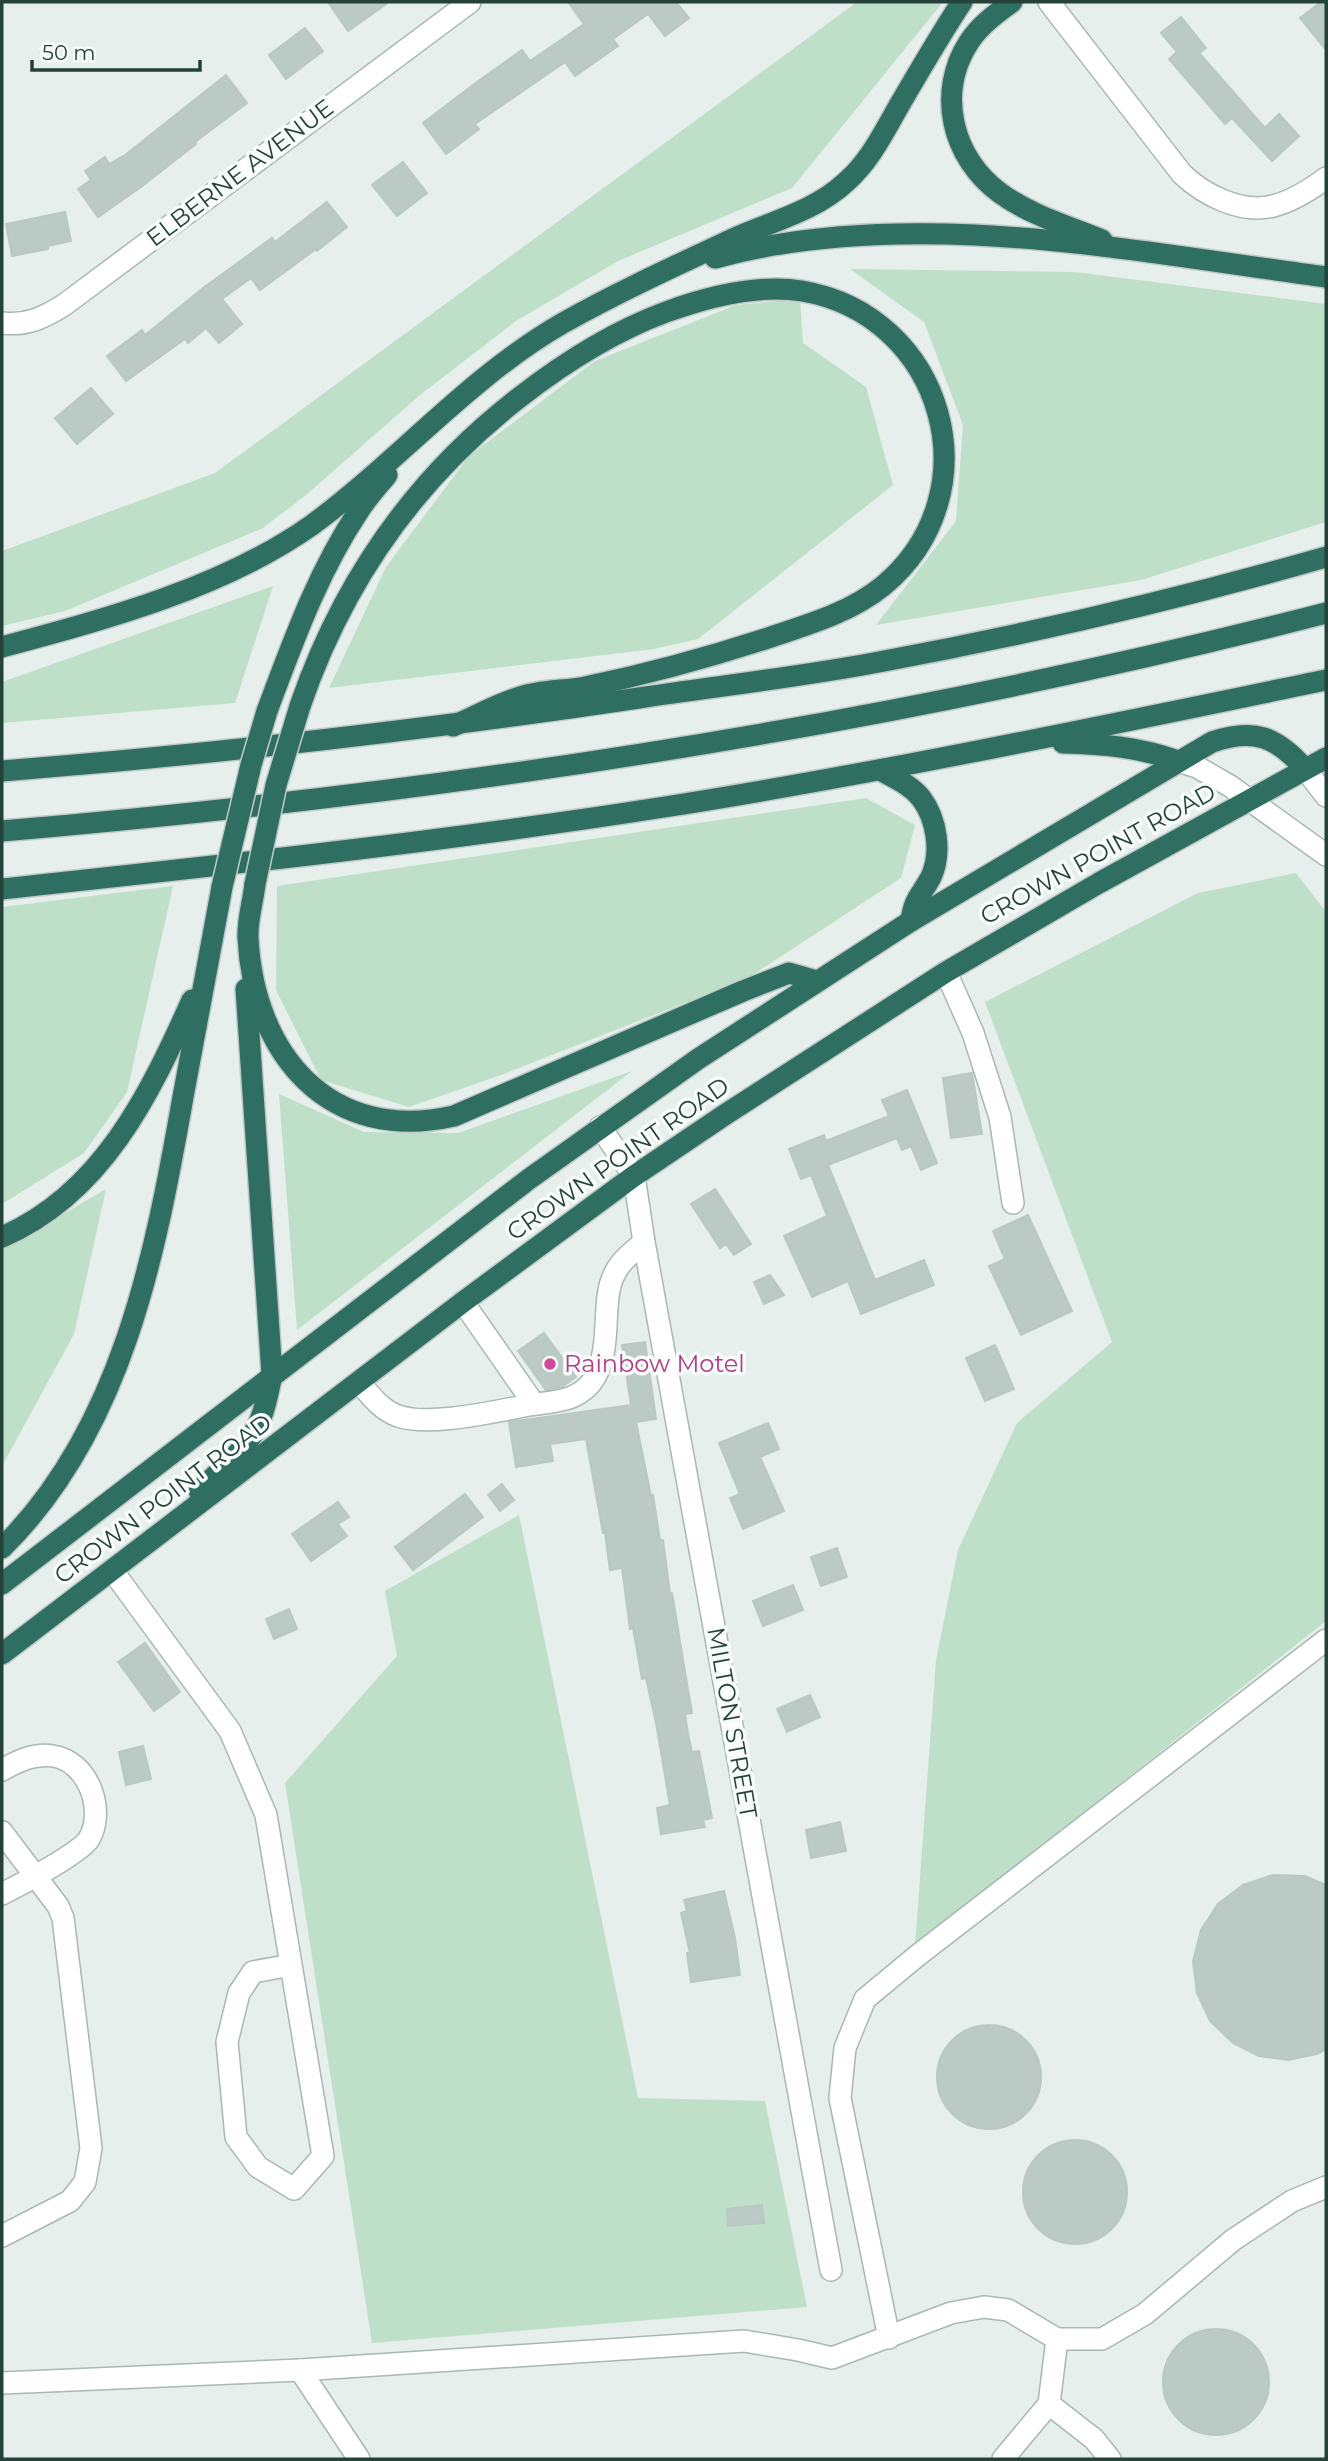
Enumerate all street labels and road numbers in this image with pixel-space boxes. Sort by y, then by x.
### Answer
street label: ELBERNE AVENUE [140,93,339,252]
street label: CROWN POINT ROAD [975,777,1220,930]
street label: CROWN POINT ROAD [501,1071,734,1246]
street label: CROWN POINT ROAD [48,1407,277,1590]
street label: MILTON STREET [701,1625,764,1821]

